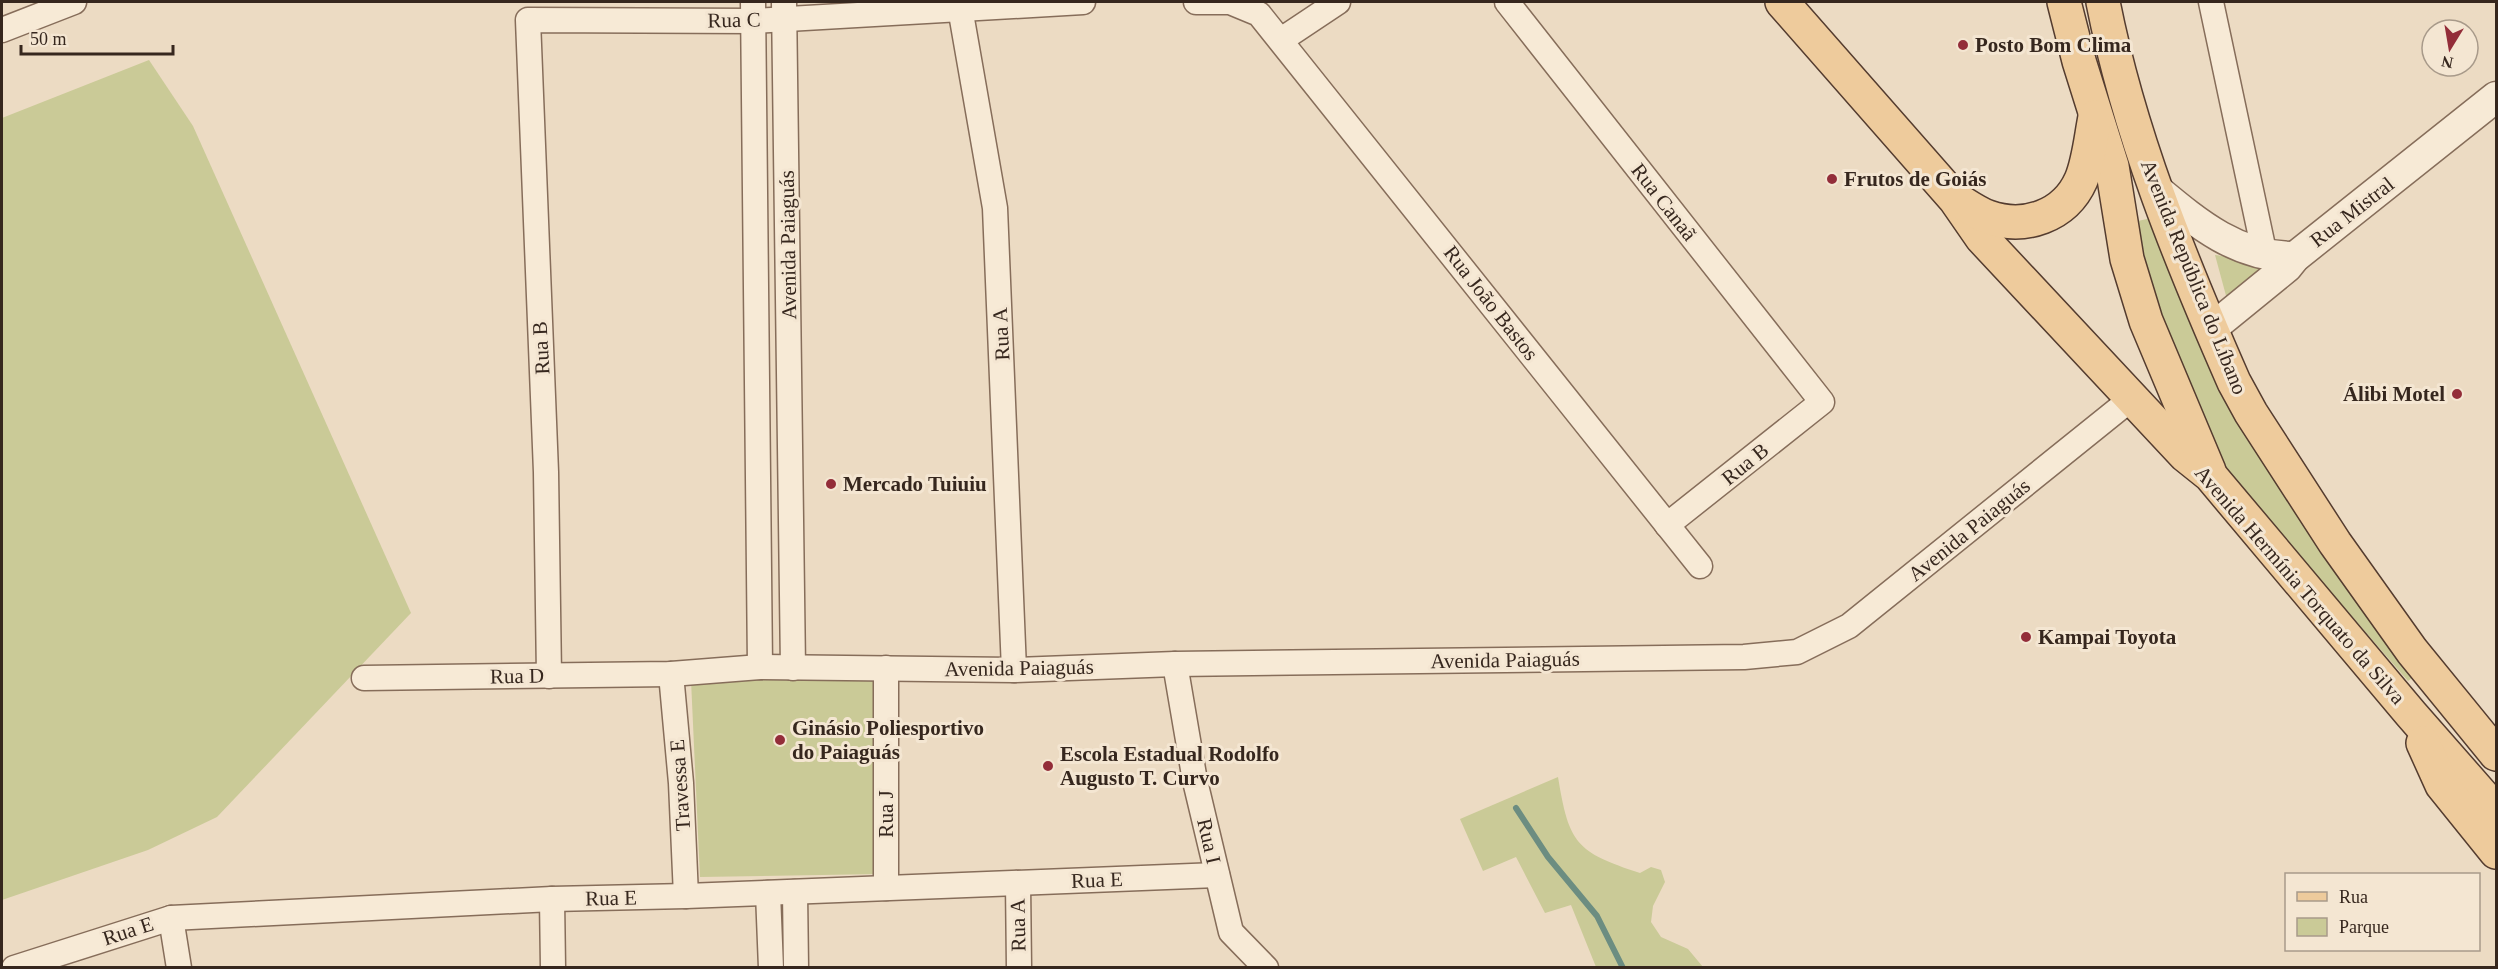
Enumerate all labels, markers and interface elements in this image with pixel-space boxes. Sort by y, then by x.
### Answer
street label: Rua C [707,8,761,32]
scale bar [21,18,172,56]
north arrow [2420,18,2480,78]
text: 50 m [30,29,67,49]
place label: Posto Bom Clima [1975,33,2132,57]
marker: Posto Bom Clima [1956,38,1970,52]
text: N [2440,53,2455,72]
street label: Avenida República do Líbano [2136,156,2252,398]
street label: Rua Canaã [1626,159,1702,246]
place label: Frutos de Goiás [1844,167,1986,191]
street label: Avenida Paiaguás [775,170,801,320]
marker: Frutos de Goiás [1825,172,1839,186]
street label: Rua Mistral [2305,172,2399,252]
street label: Rua João Bastos [1439,241,1543,365]
street label: Rua A [988,306,1014,361]
street label: Rua B [528,321,554,375]
place label: Álibi Motel [2343,382,2445,406]
marker: Álibi Motel [2450,387,2464,401]
street label: Rua B [1717,438,1773,490]
street label: Avenida Hermínia Torquato da Silva [2190,461,2411,710]
place label: Mercado Tuiuiu [843,472,987,496]
street label: Avenida Paiaguás [1903,474,2035,586]
marker: Mercado Tuiuiu [824,477,838,491]
place label: Kampai Toyota [2038,625,2177,649]
marker: Kampai Toyota [2019,630,2033,644]
street label: Avenida Paiaguás [1430,647,1580,673]
street label: Avenida Paiaguás [944,655,1094,681]
street label: Rua D [490,664,544,688]
place label: Ginásio Poliesportivo do Paiaguás [792,716,984,764]
marker: Ginásio Poliesportivo do Paiaguás [773,733,787,747]
street label: Travessa E [665,738,695,832]
place label: Escola Estadual Rodolfo Augusto T. Curvo [1060,742,1279,790]
marker: Escola Estadual Rodolfo Augusto T. Curvo [1041,759,1055,773]
street label: Rua J [874,790,898,838]
street label: Rua I [1192,816,1226,866]
street label: Rua E [1071,867,1123,893]
legend [2285,873,2480,951]
street label: Rua E [585,886,637,910]
text: Rua [2339,887,2368,907]
street label: Rua A [1006,897,1030,952]
street label: Rua E [100,912,156,950]
text: Parque [2339,917,2389,937]

